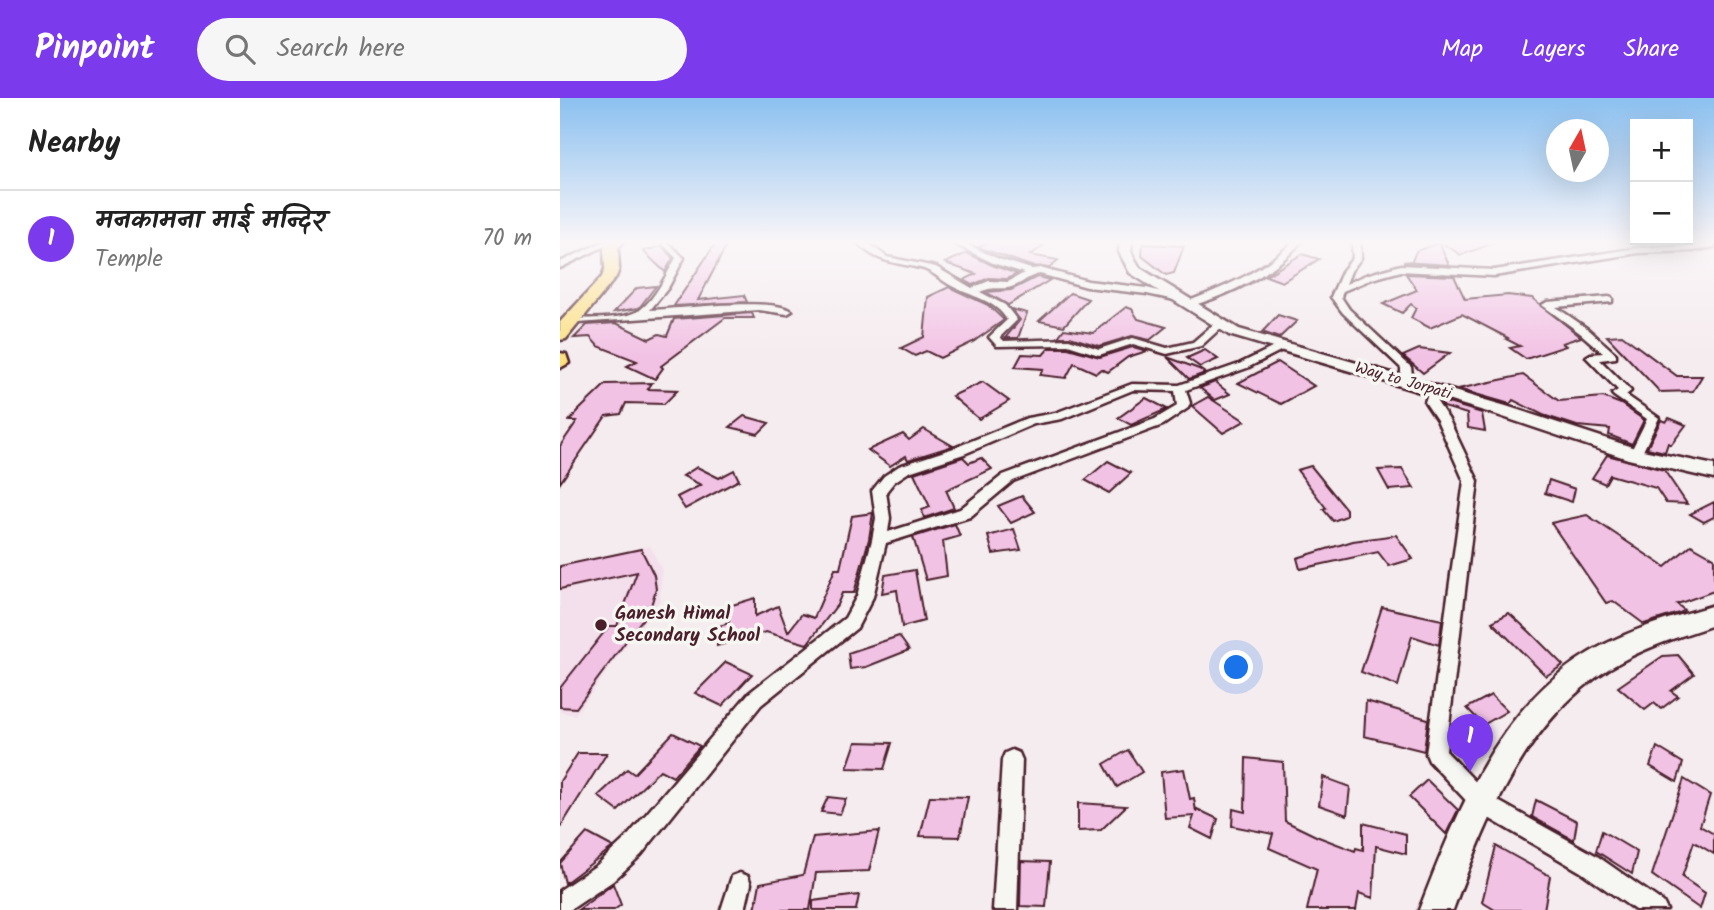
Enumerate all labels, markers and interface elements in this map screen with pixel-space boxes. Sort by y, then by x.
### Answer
search box [197,18,687,81]
text: Pinpoint [35,23,155,76]
text: Search here [277,28,405,70]
icon: search [221,30,259,68]
text: Map [1441,30,1483,69]
text: Layers [1521,30,1585,69]
text: Share [1623,30,1679,69]
north arrow [1546,119,1609,182]
map controls [1630,119,1693,245]
button: + [1630,119,1693,182]
text: Nearby [28,120,120,168]
button: − [1630,182,1693,245]
text: मनकामना माई मन्दिर [95,200,325,242]
text: 1 [48,221,54,257]
text: 70 m [482,221,532,257]
text: Temple [95,242,163,278]
street label: Way to Jorpati [1352,355,1455,407]
place label: Ganesh Himal Secondary School [615,599,761,651]
marker: Ganesh Himal Secondary School [593,617,609,633]
your location [1219,650,1253,684]
pin: 1 [1447,714,1493,772]

